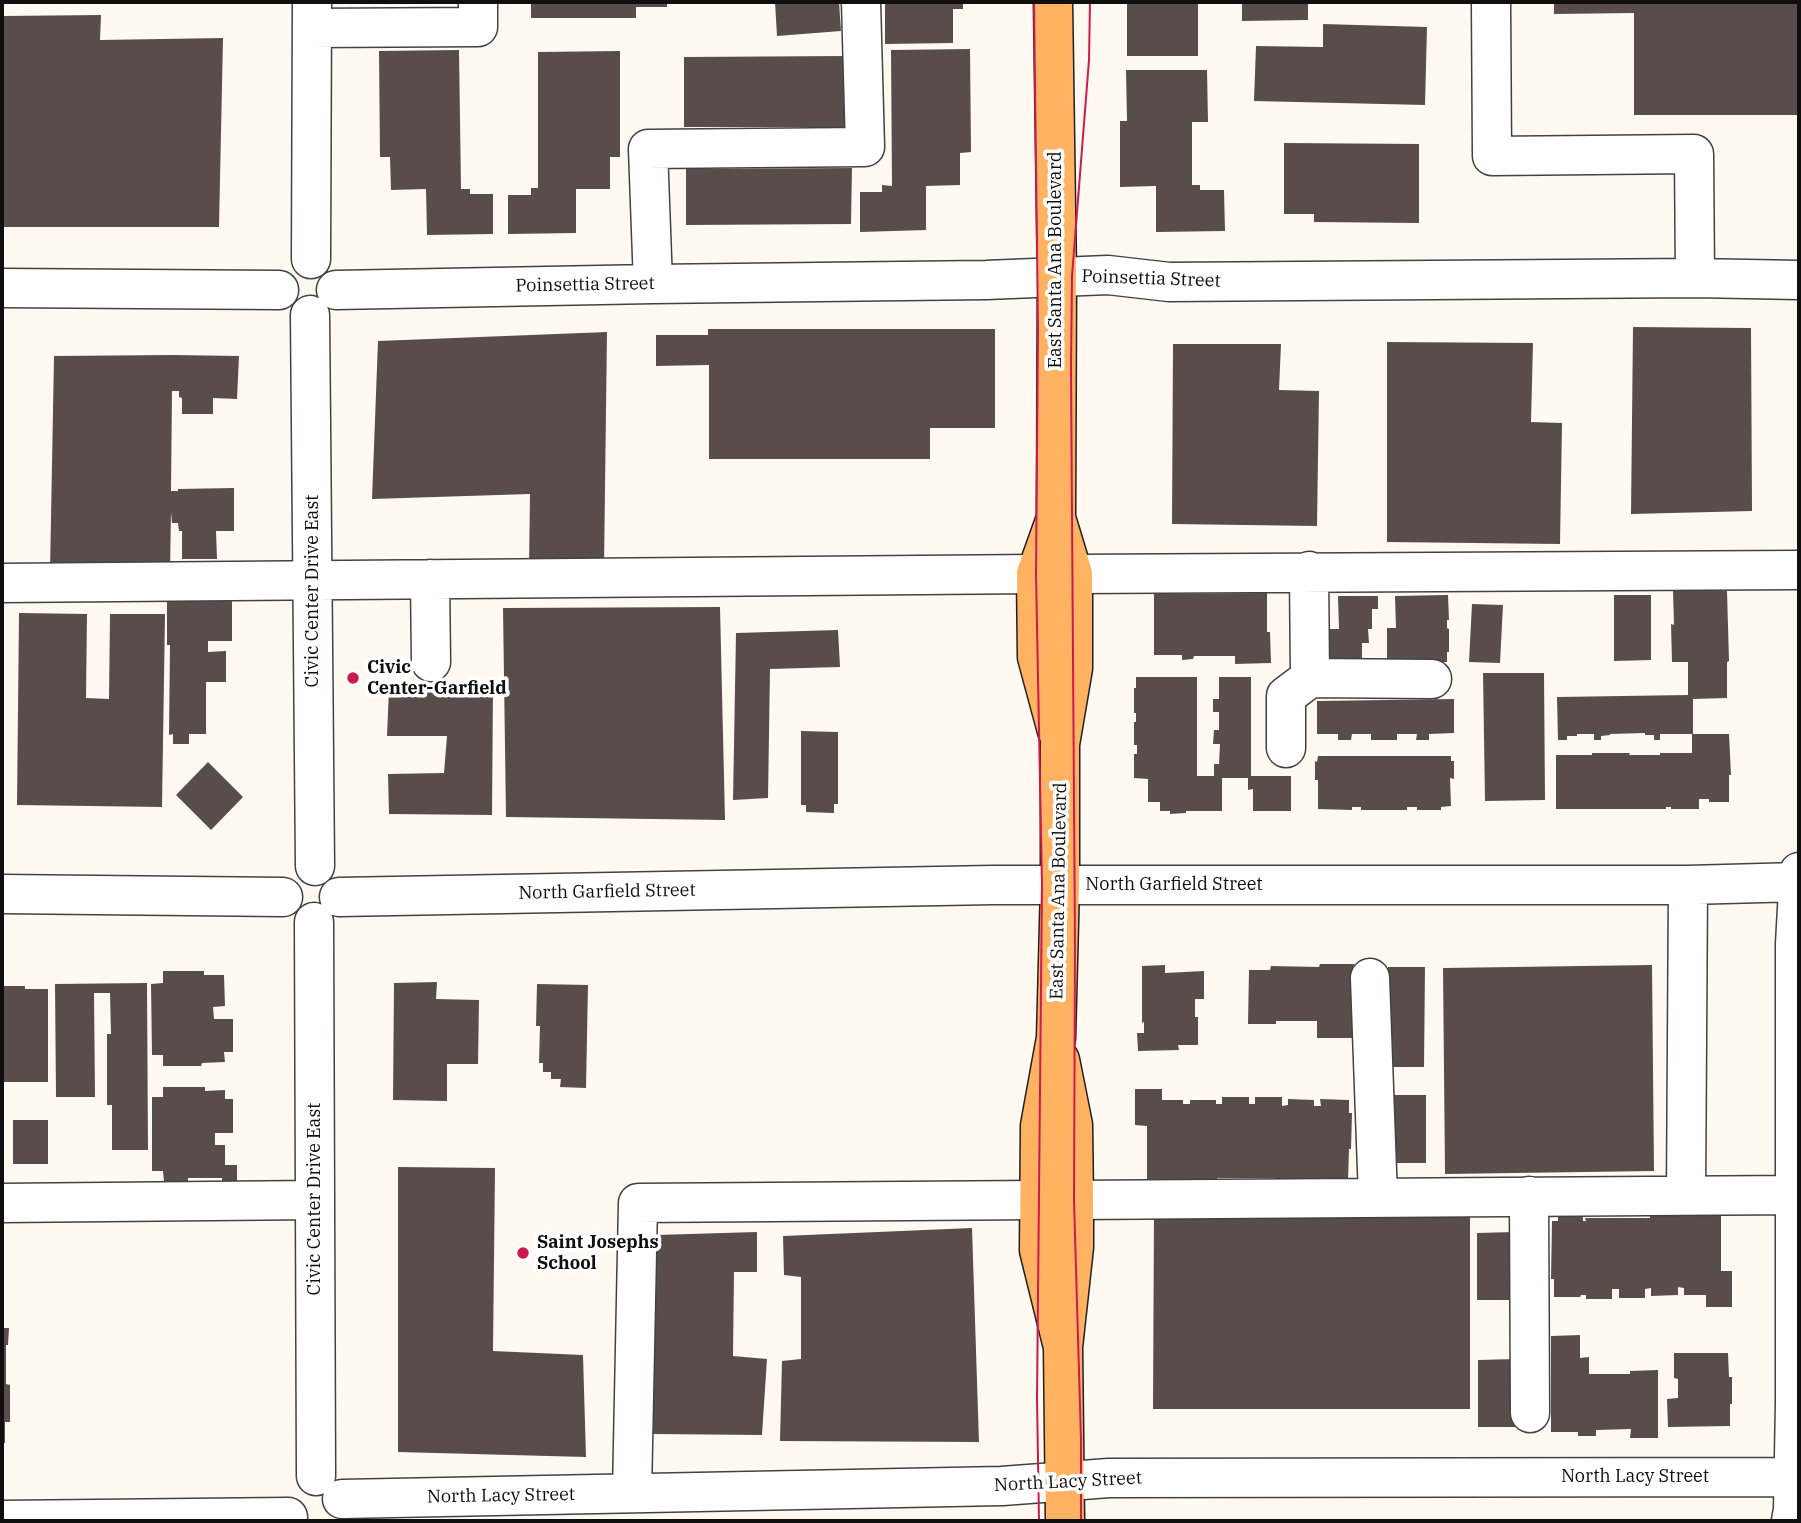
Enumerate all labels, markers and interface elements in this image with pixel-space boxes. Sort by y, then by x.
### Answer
street label: East Santa Ana Boulevard [1045,151,1067,369]
street label: Poinsettia Street [1081,266,1221,292]
street label: Poinsettia Street [515,273,655,297]
street label: Civic Center Drive East [302,495,324,687]
place label: Civic Center-Garfield [367,657,507,700]
marker: Civic Center-Garfield [345,670,361,686]
street label: East Santa Ana Boulevard [1046,782,1072,1000]
street label: North Garfield Street [1085,874,1263,896]
street label: North Garfield Street [518,880,696,904]
street label: Civic Center Drive East [304,1103,326,1295]
place label: Saint Josephs School [537,1232,659,1274]
marker: Saint Josephs School [515,1245,531,1261]
street label: North Lacy Street [1561,1466,1709,1488]
street label: North Lacy Street [993,1467,1143,1497]
street label: North Lacy Street [427,1484,575,1508]

